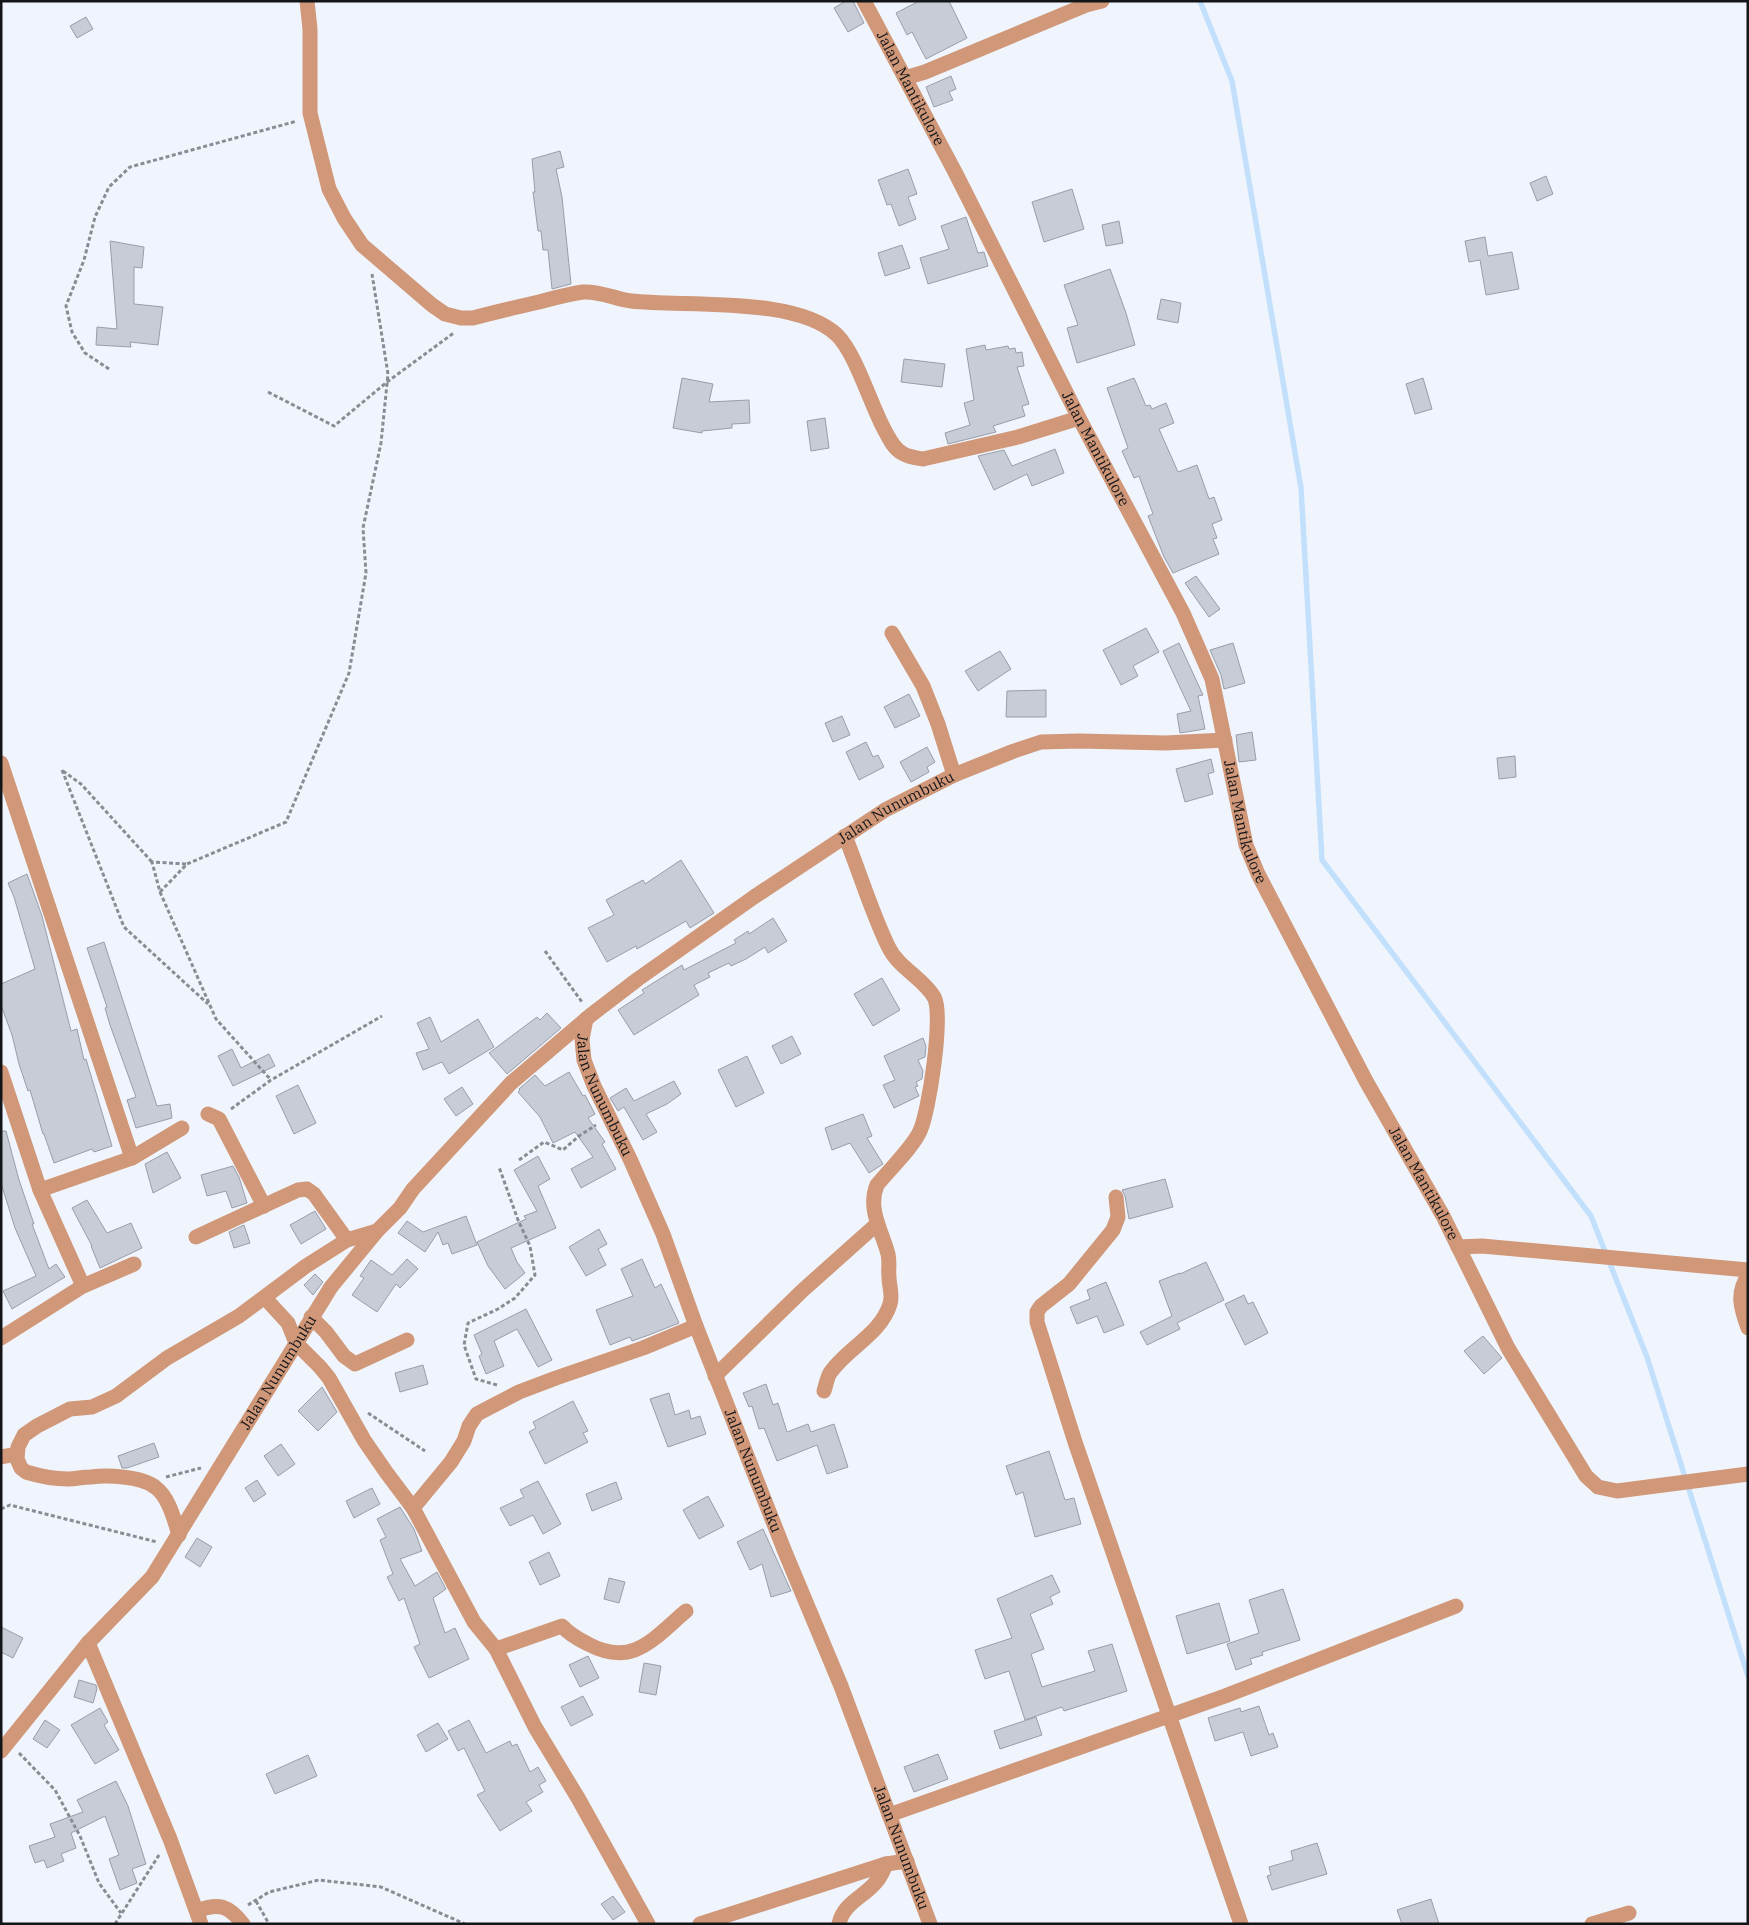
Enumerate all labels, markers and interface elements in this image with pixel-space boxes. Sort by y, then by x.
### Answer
street label: Jalan Mantikulore [873,28,949,149]
street label: Jalan Mantikulore [1058,388,1134,509]
street label: Jalan Mantikulore [1220,758,1271,887]
street label: Jalan Nunumbuku [834,767,957,848]
street label: Jalan Nunumbuku [573,1032,637,1159]
street label: Jalan Mantikulore [1385,1123,1463,1243]
street label: Jalan Nunumbuku [235,1311,320,1433]
street label: Jalan Nunumbuku [721,1406,786,1535]
street label: Jalan Nunumbuku [870,1783,934,1912]

